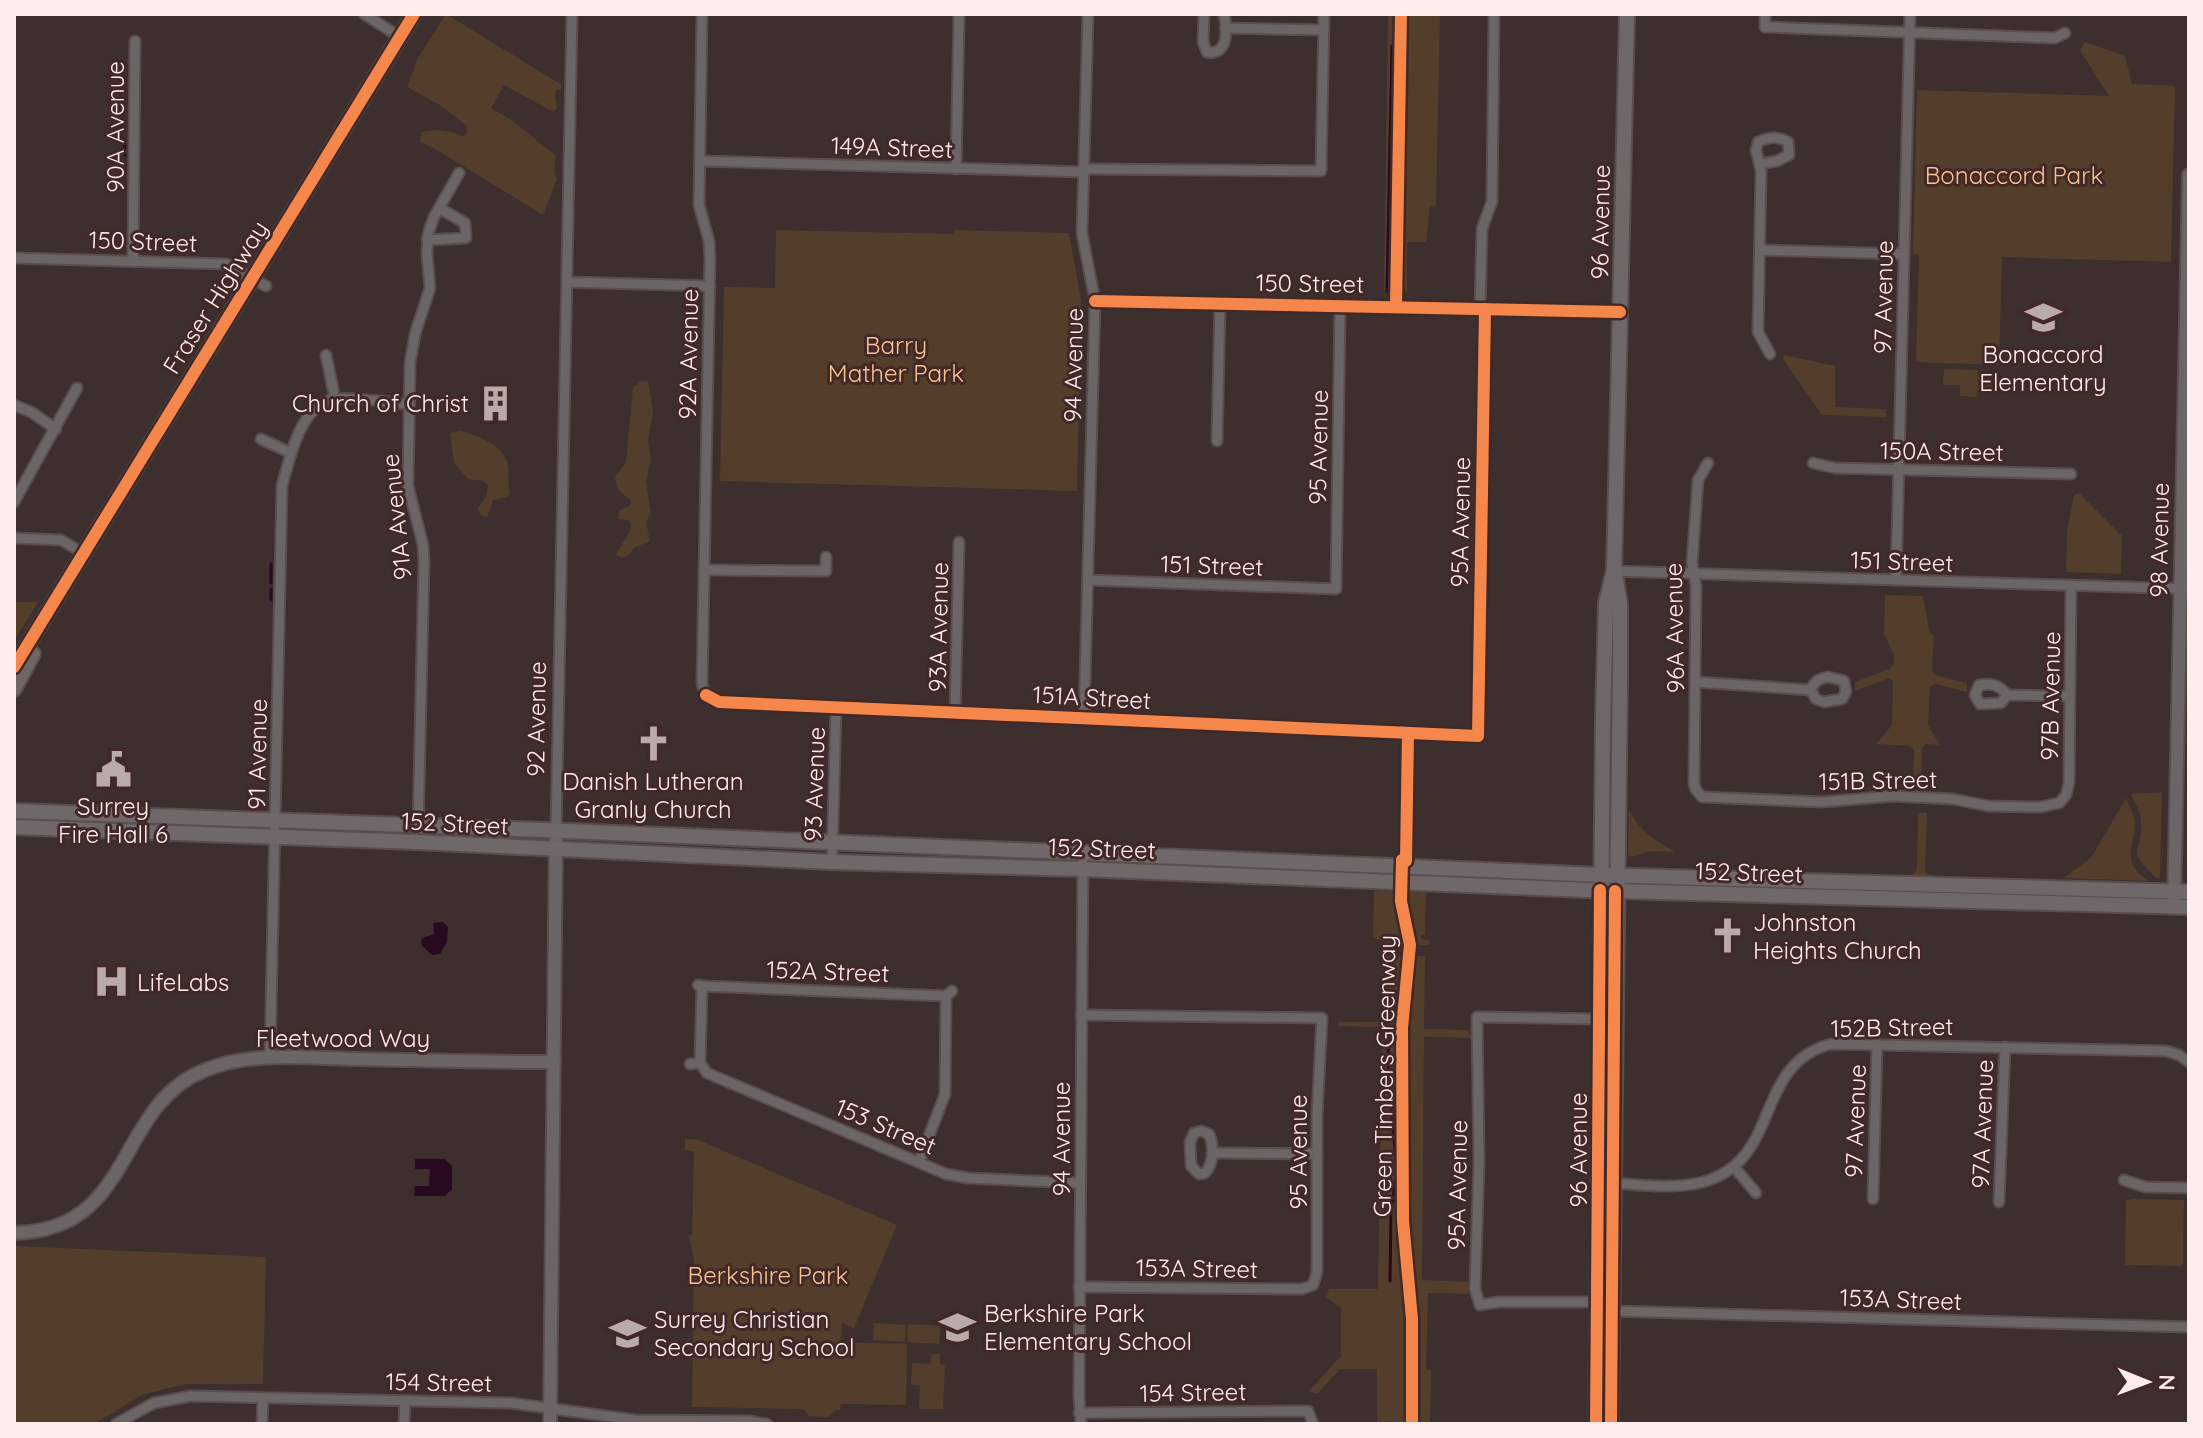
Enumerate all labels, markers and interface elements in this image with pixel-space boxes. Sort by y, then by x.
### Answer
street label: 90A Avenue [100,61,130,193]
street label: 149A Street [831,130,953,164]
park label: Bonaccord Park [1925,160,2103,190]
street label: 96 Avenue [1584,164,1616,280]
street label: Fraser Highway [156,215,274,379]
street label: 150 Street [88,224,198,258]
street label: 97 Avenue [1867,240,1899,354]
street label: 150 Street [1256,267,1364,299]
street label: 92A Avenue [672,288,704,420]
school or university icon: Bonaccord Elementary [2024,298,2062,336]
street label: 94 Avenue [1057,307,1089,423]
park label: Barry Mather Park [828,330,964,388]
place label: Bonaccord Elementary [1979,339,2107,397]
building icon: Church of Christ [476,384,514,422]
place label: Church of Christ [292,388,469,418]
street label: 95 Avenue [1302,389,1334,505]
street label: 150A Street [1880,435,2004,467]
street label: 91A Avenue [374,452,418,582]
street label: 95A Avenue [1444,456,1476,588]
street label: 98 Avenue [2143,482,2175,598]
street label: 151 Street [1850,544,1954,578]
street label: 151 Street [1160,548,1264,582]
street label: 93A Avenue [922,562,954,692]
street label: 96A Avenue [1658,563,1690,693]
street label: 97B Avenue [2034,631,2066,761]
street label: 92 Avenue [520,661,552,777]
street label: 151A Street [1032,679,1152,715]
street label: 91 Avenue [241,698,273,810]
church icon: Danish Lutheran Granly Church [634,725,672,763]
street label: 93 Avenue [797,726,831,842]
public building icon: Surrey Fire Hall 6 [94,750,132,788]
street label: 151B Street [1818,764,1938,796]
place label: Danish Lutheran Granly Church [562,766,744,824]
place label: Surrey Fire Hall 6 [58,791,168,849]
street label: 152 Street [401,805,509,841]
street label: 152 Street [1048,831,1156,865]
street label: 152 Street [1695,855,1803,889]
place label: Johnston Heights Church [1753,907,1922,965]
church icon: Johnston Heights Church [1708,917,1746,955]
street label: Green Timbers Greenway [1367,935,1401,1217]
street label: 152A Street [766,954,890,988]
hospital icon: LifeLabs [92,963,130,1001]
place label: LifeLabs [137,967,229,997]
street label: 152B Street [1830,1011,1954,1043]
street label: Fleetwood Way [256,1023,430,1053]
street label: 97A Avenue [1965,1059,1999,1189]
street label: 97 Avenue [1838,1064,1872,1178]
street label: 94 Avenue [1046,1082,1076,1196]
street label: 153 Street [831,1091,941,1161]
street label: 96 Avenue [1563,1093,1593,1207]
street label: 95 Avenue [1283,1094,1313,1210]
street label: 95A Avenue [1441,1119,1473,1251]
street label: 153A Street [1136,1252,1258,1284]
park label: Berkshire Park [688,1260,848,1290]
street label: 153A Street [1839,1282,1963,1316]
place label: Berkshire Park Elementary School [984,1298,1192,1356]
place label: Surrey Christian Secondary School [654,1304,854,1362]
school or university icon: Berkshire Park Elementary School [939,1308,977,1346]
school or university icon: Surrey Christian Secondary School [609,1314,647,1352]
north arrow [2107,1342,2187,1422]
street label: 154 Street [385,1366,493,1398]
text: N [2153,1374,2181,1391]
street label: 154 Street [1139,1376,1247,1408]

